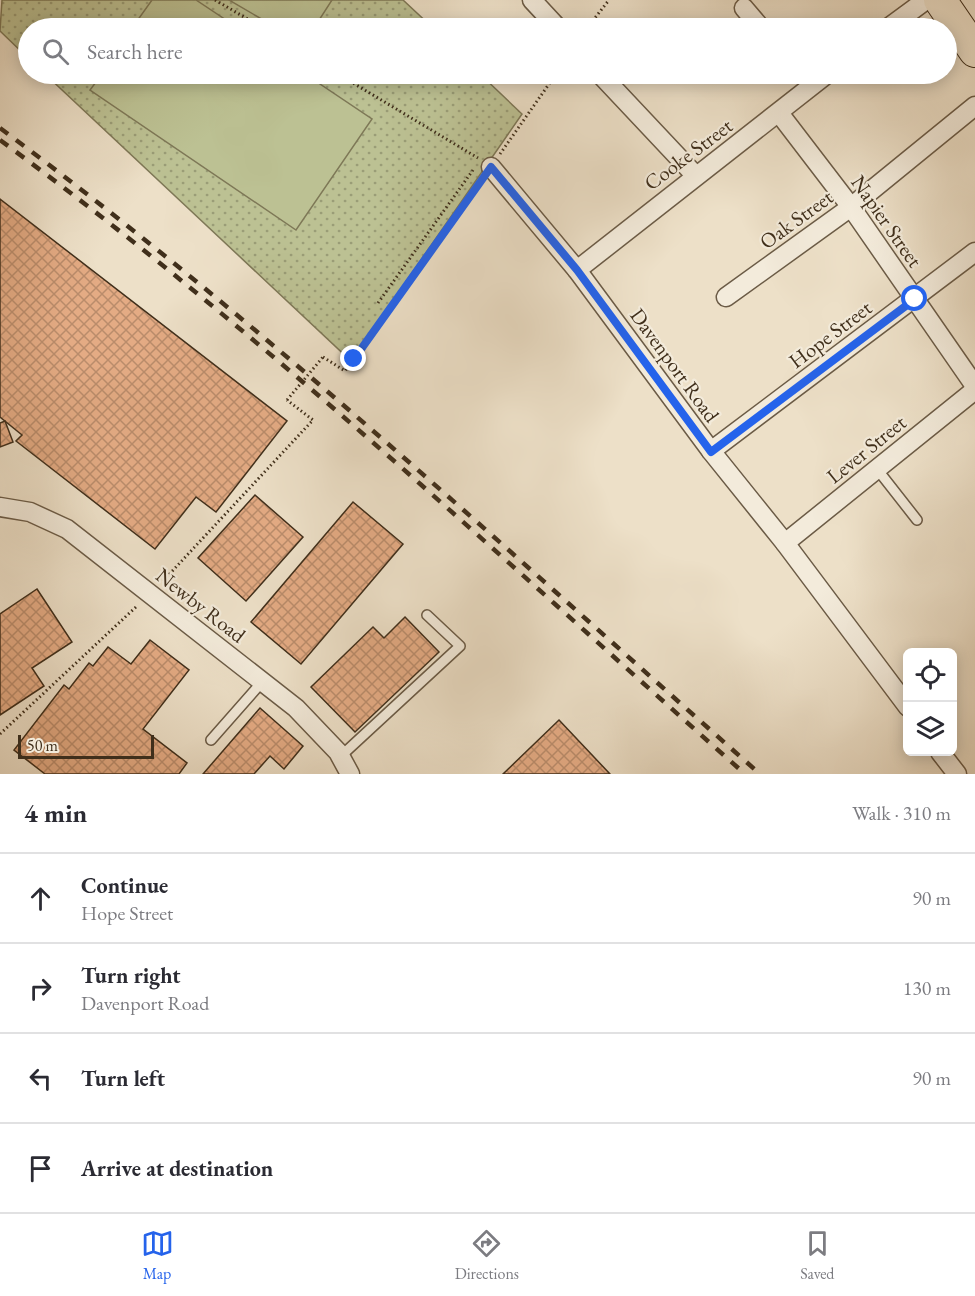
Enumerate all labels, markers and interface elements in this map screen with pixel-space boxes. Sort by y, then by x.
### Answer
search box [18,18,957,84]
icon: search [39,35,72,68]
text: Search here [87,37,182,66]
street label: Cooke Street [638,112,738,196]
street label: Napier Street [845,170,929,273]
street label: Oak Street [754,183,838,255]
route start [901,285,927,311]
street label: Hope Street [783,294,877,374]
street label: Davenport Road [624,303,726,428]
route end [340,345,366,371]
street label: Lever Street [821,408,912,489]
street label: Newby Road [151,561,252,649]
map controls [903,648,957,756]
button: locate [903,648,957,702]
button: layers [903,702,957,756]
scale bar [18,732,154,760]
text: 50 m [27,735,58,756]
text: 4 min [24,796,87,830]
text: Walk · 310 m [852,800,951,826]
text: Continue [81,871,168,900]
icon: ahead [24,882,57,915]
text: 90 m [912,885,951,911]
text: Hope Street [81,900,173,926]
text: Turn right [81,961,180,990]
icon: right [24,972,57,1005]
text: 130 m [903,975,951,1001]
text: Davenport Road [81,990,209,1016]
icon: left [24,1062,57,1095]
text: Turn left [81,1064,165,1093]
text: 90 m [912,1065,951,1091]
icon: arrive [24,1152,57,1185]
text: Arrive at destination [81,1154,273,1183]
tab: Map [141,1227,174,1284]
tab: Directions [455,1227,519,1284]
tab: Saved [800,1227,834,1284]

